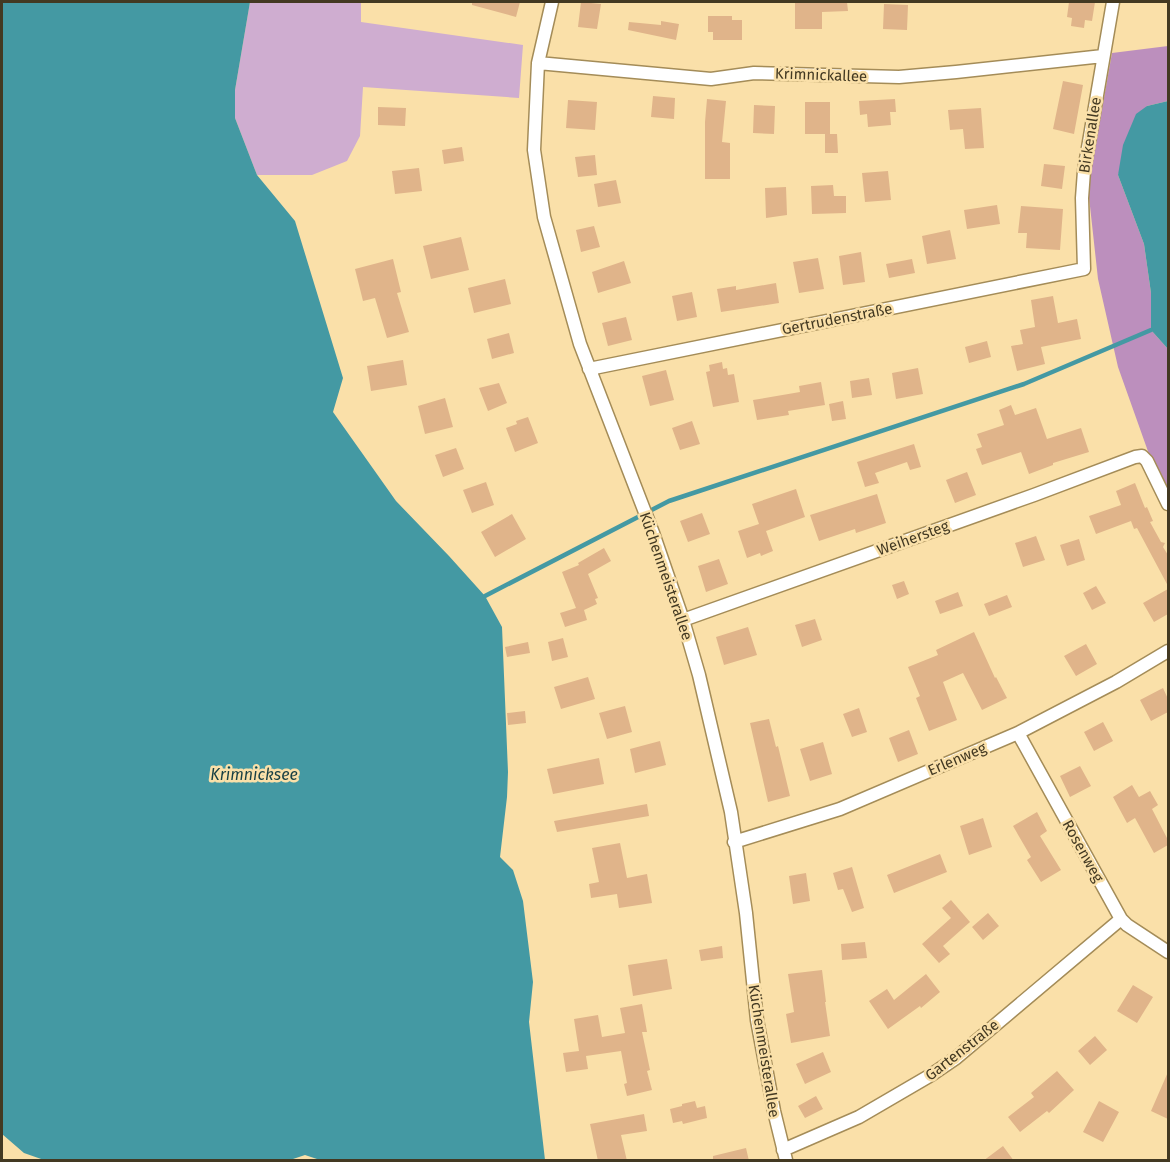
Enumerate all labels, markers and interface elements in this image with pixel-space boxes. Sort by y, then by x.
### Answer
street label: Krimnickallee [774,64,868,86]
street label: Birkenallee [1075,96,1105,174]
street label: Gertrudenstraße [780,299,894,339]
street label: Küchenmeisterallee [636,510,696,642]
street label: Weihersteg [875,517,952,559]
street label: Erlenweg [925,739,989,779]
water label: Krimnicksee [210,765,298,784]
street label: Rosenweg [1059,817,1108,885]
street label: Küchenmeisterallee [745,983,783,1119]
street label: Gartenstraße [922,1016,1002,1084]

